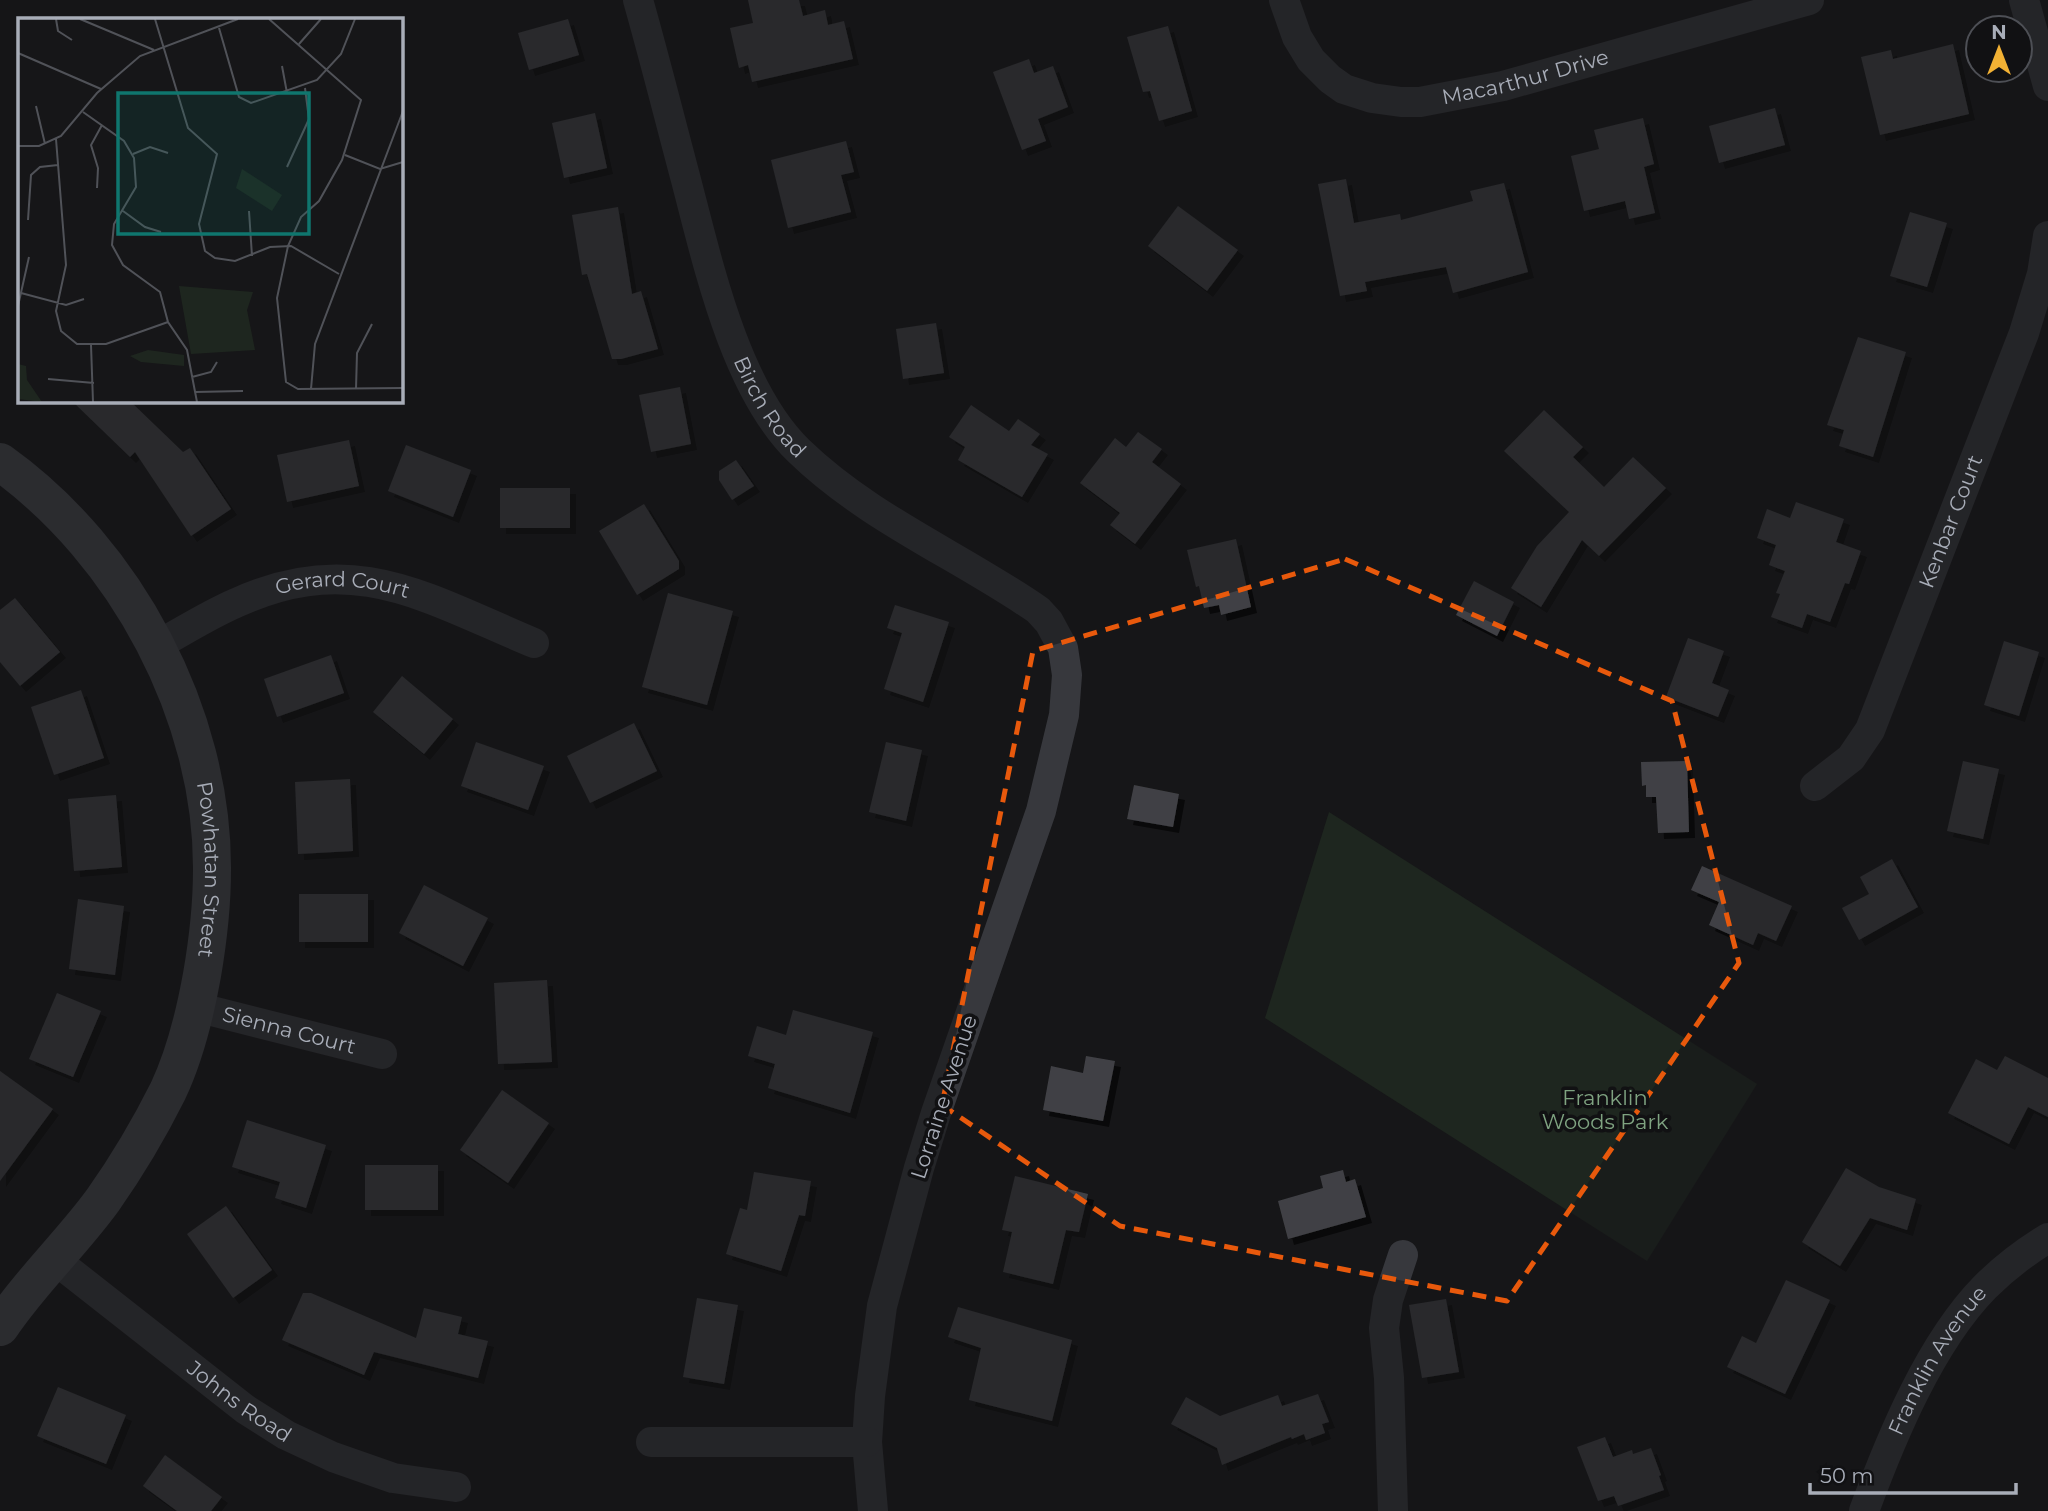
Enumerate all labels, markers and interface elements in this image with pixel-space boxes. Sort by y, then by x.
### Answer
north arrow [1964,14,2034,84]
inset map [18,18,402,402]
text: N [1991,21,2007,44]
street label: Macarthur Drive [1440,44,1611,110]
street label: Birch Road [729,352,812,463]
street label: Kenbar Court [1913,451,1988,592]
street label: Gerard Court [272,566,413,603]
street label: Powhatan Street [192,780,225,959]
street label: Sienna Court [220,1001,358,1059]
street label: Lorraine Avenue [905,1012,982,1182]
park label: Franklin Woods Park [1542,1085,1669,1134]
street label: Franklin Avenue [1883,1280,1992,1439]
street label: Johns Road [182,1355,296,1447]
scale bar [1810,1452,2016,1496]
text: 50 m [1820,1463,1874,1488]

